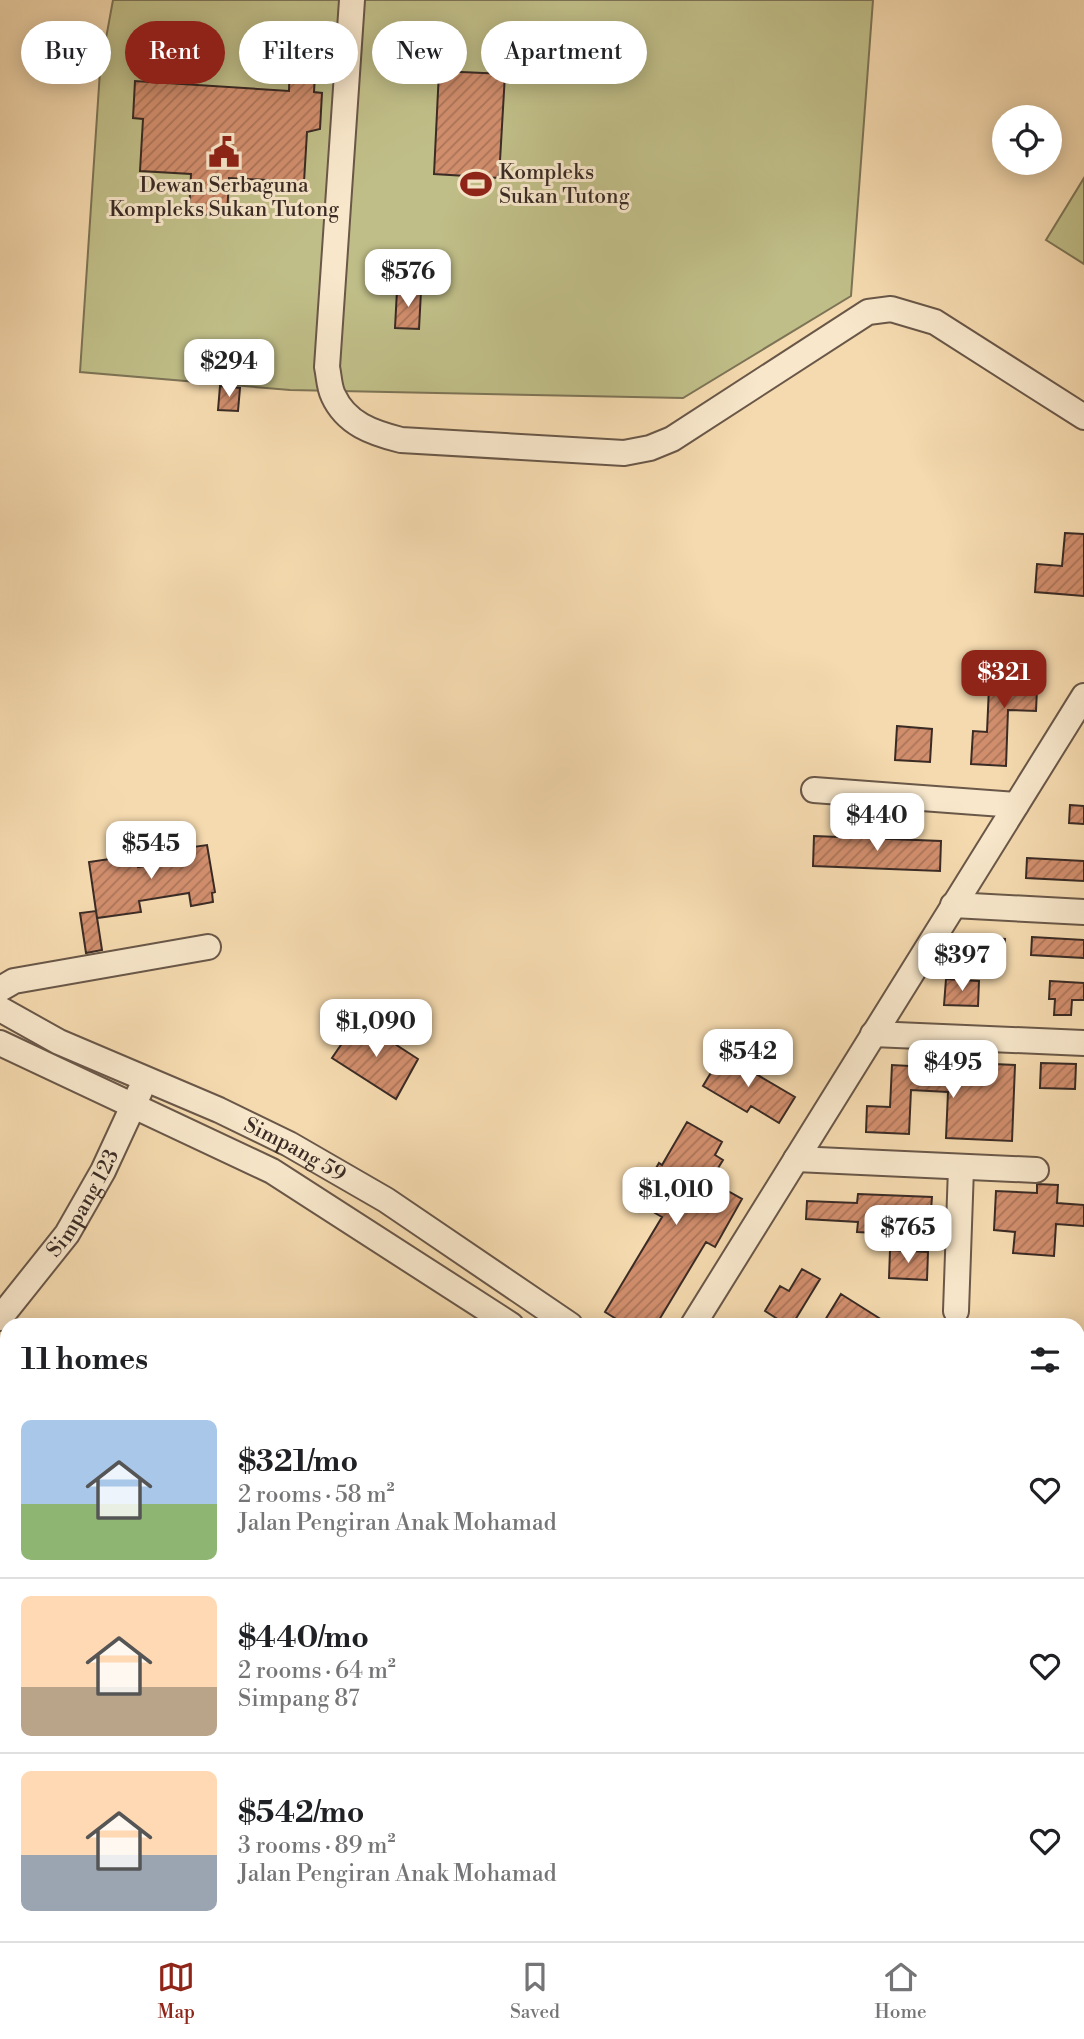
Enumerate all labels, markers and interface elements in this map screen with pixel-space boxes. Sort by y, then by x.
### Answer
chip: Buy [21,21,111,84]
chip: Rent [125,21,225,84]
chip: Filters [239,21,358,84]
chip: New [372,21,467,84]
chip: Apartment [481,21,647,84]
map controls [992,105,1062,175]
button: locate [992,105,1062,175]
public building icon: Dewan Serbaguna Kompleks Sukan Tutong [207,135,241,169]
place label: Kompleks Sukan Tutong [499,160,630,210]
sports icon: Kompleks Sukan Tutong [459,167,493,201]
place label: Dewan Serbaguna Kompleks Sukan Tutong [109,173,339,223]
pin: $576 [367,250,449,309]
text: $576 [381,258,435,286]
pin: $294 [188,340,270,399]
text: $294 [200,348,258,376]
pin: $321 [963,650,1045,710]
text: $321 [977,659,1031,687]
pin: $440 [836,794,918,853]
text: $440 [846,802,908,830]
pin: $545 [110,822,192,881]
text: $545 [122,830,180,858]
pin: $397 [921,934,1003,993]
text: $397 [934,942,990,970]
pin: $1,090 [319,1000,433,1059]
text: $1,090 [336,1008,416,1036]
pin: $542 [707,1030,789,1089]
text: $542 [719,1038,777,1066]
pin: $495 [912,1040,994,1100]
text: $495 [924,1049,982,1077]
street label: Simpang 59 [239,1112,350,1188]
street label: Simpang 123 [41,1146,125,1263]
pin: $1,010 [619,1168,733,1227]
text: $1,010 [638,1176,714,1204]
pin: $765 [867,1206,949,1265]
text: $765 [881,1214,935,1242]
text: 11 homes [21,1341,148,1379]
icon: filters [1026,1341,1064,1379]
text: $321/mo [238,1443,358,1481]
icon: home [77,1448,161,1532]
icon: heart [1026,1471,1064,1509]
text: 2 rooms · 58 m² [238,1481,395,1509]
text: Jalan Pengiran Anak Mohamad [238,1509,557,1537]
text: $440/mo [238,1619,369,1657]
icon: home [77,1624,161,1708]
icon: heart [1026,1647,1064,1685]
text: 2 rooms · 64 m² [238,1657,396,1685]
text: Simpang 87 [238,1685,360,1713]
text: $542/mo [238,1794,364,1832]
icon: home [77,1799,161,1883]
icon: heart [1026,1822,1064,1860]
text: 3 rooms · 89 m² [238,1832,395,1860]
text: Jalan Pengiran Anak Mohamad [238,1860,557,1888]
tab: Map [157,1958,195,2024]
tab: Saved [510,1958,560,2024]
tab: Home [875,1958,927,2024]

